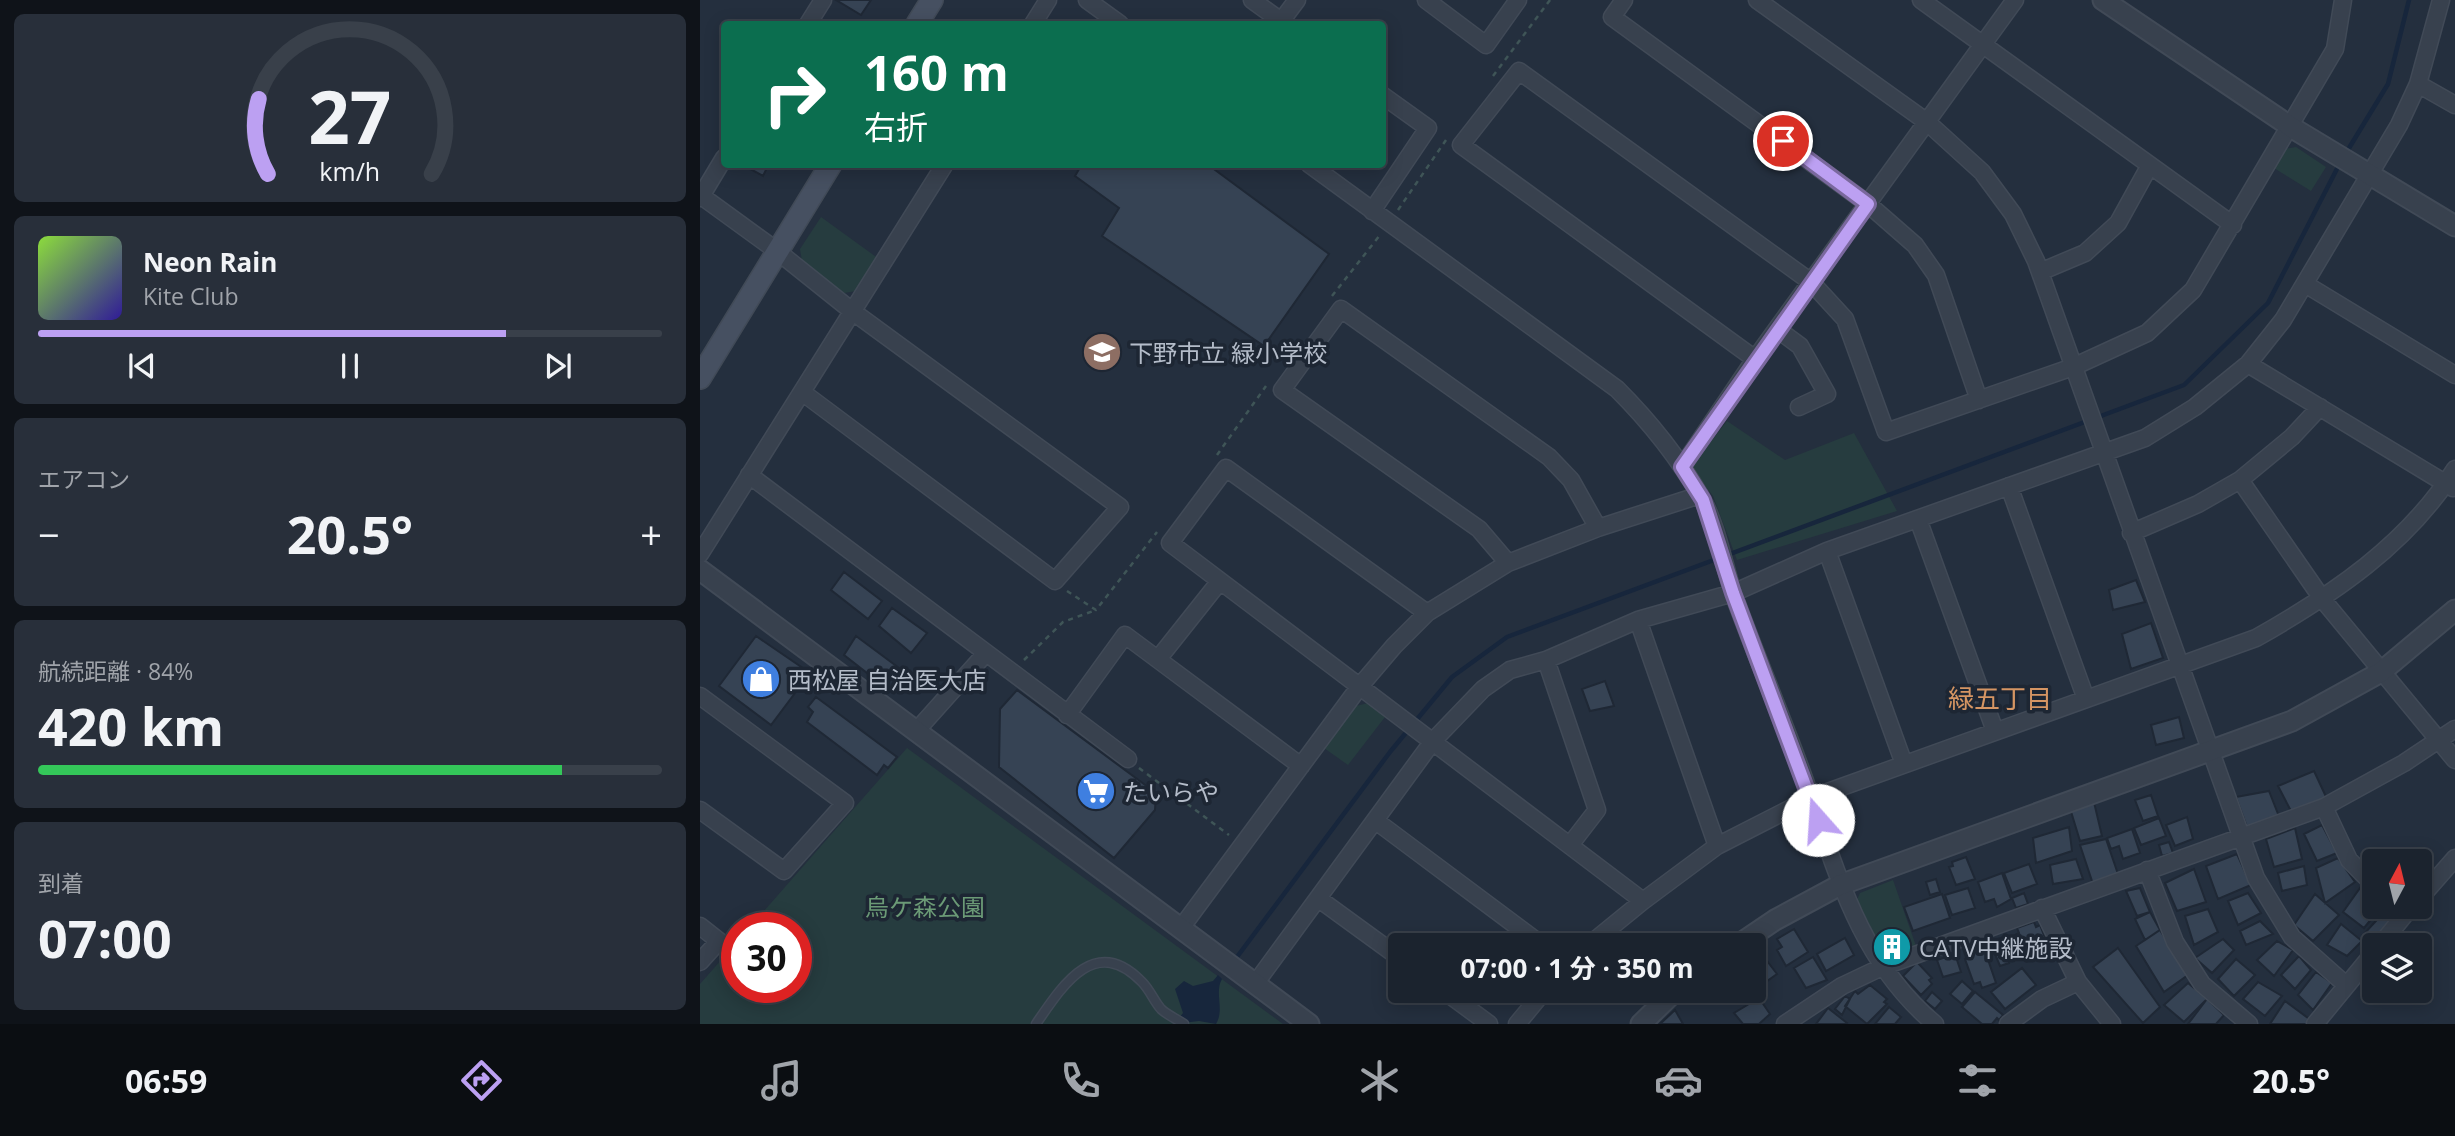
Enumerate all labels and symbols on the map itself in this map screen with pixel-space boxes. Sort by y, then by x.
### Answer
pin [1753,111,1813,171]
school or university icon: 下野市立 緑小学校 [1081,331,1123,373]
place label: 下野市立 緑小学校 [1129,336,1327,369]
shop icon: 西松屋 自治医大店 [740,658,782,700]
place label: 西松屋 自治医大店 [788,663,986,696]
district label: 緑五丁目 [1948,680,2052,716]
supermarket icon: たいらや [1075,770,1117,812]
place label: たいらや [1123,775,1219,808]
position arrow [1781,783,1855,857]
north arrow [2362,849,2432,919]
park label: 烏ケ森公園 [865,890,985,923]
speed limit sign: 30 [721,912,812,1003]
building icon: CATV中継施設 [1871,926,1913,968]
place label: CATV中継施設 [1919,931,2073,964]

